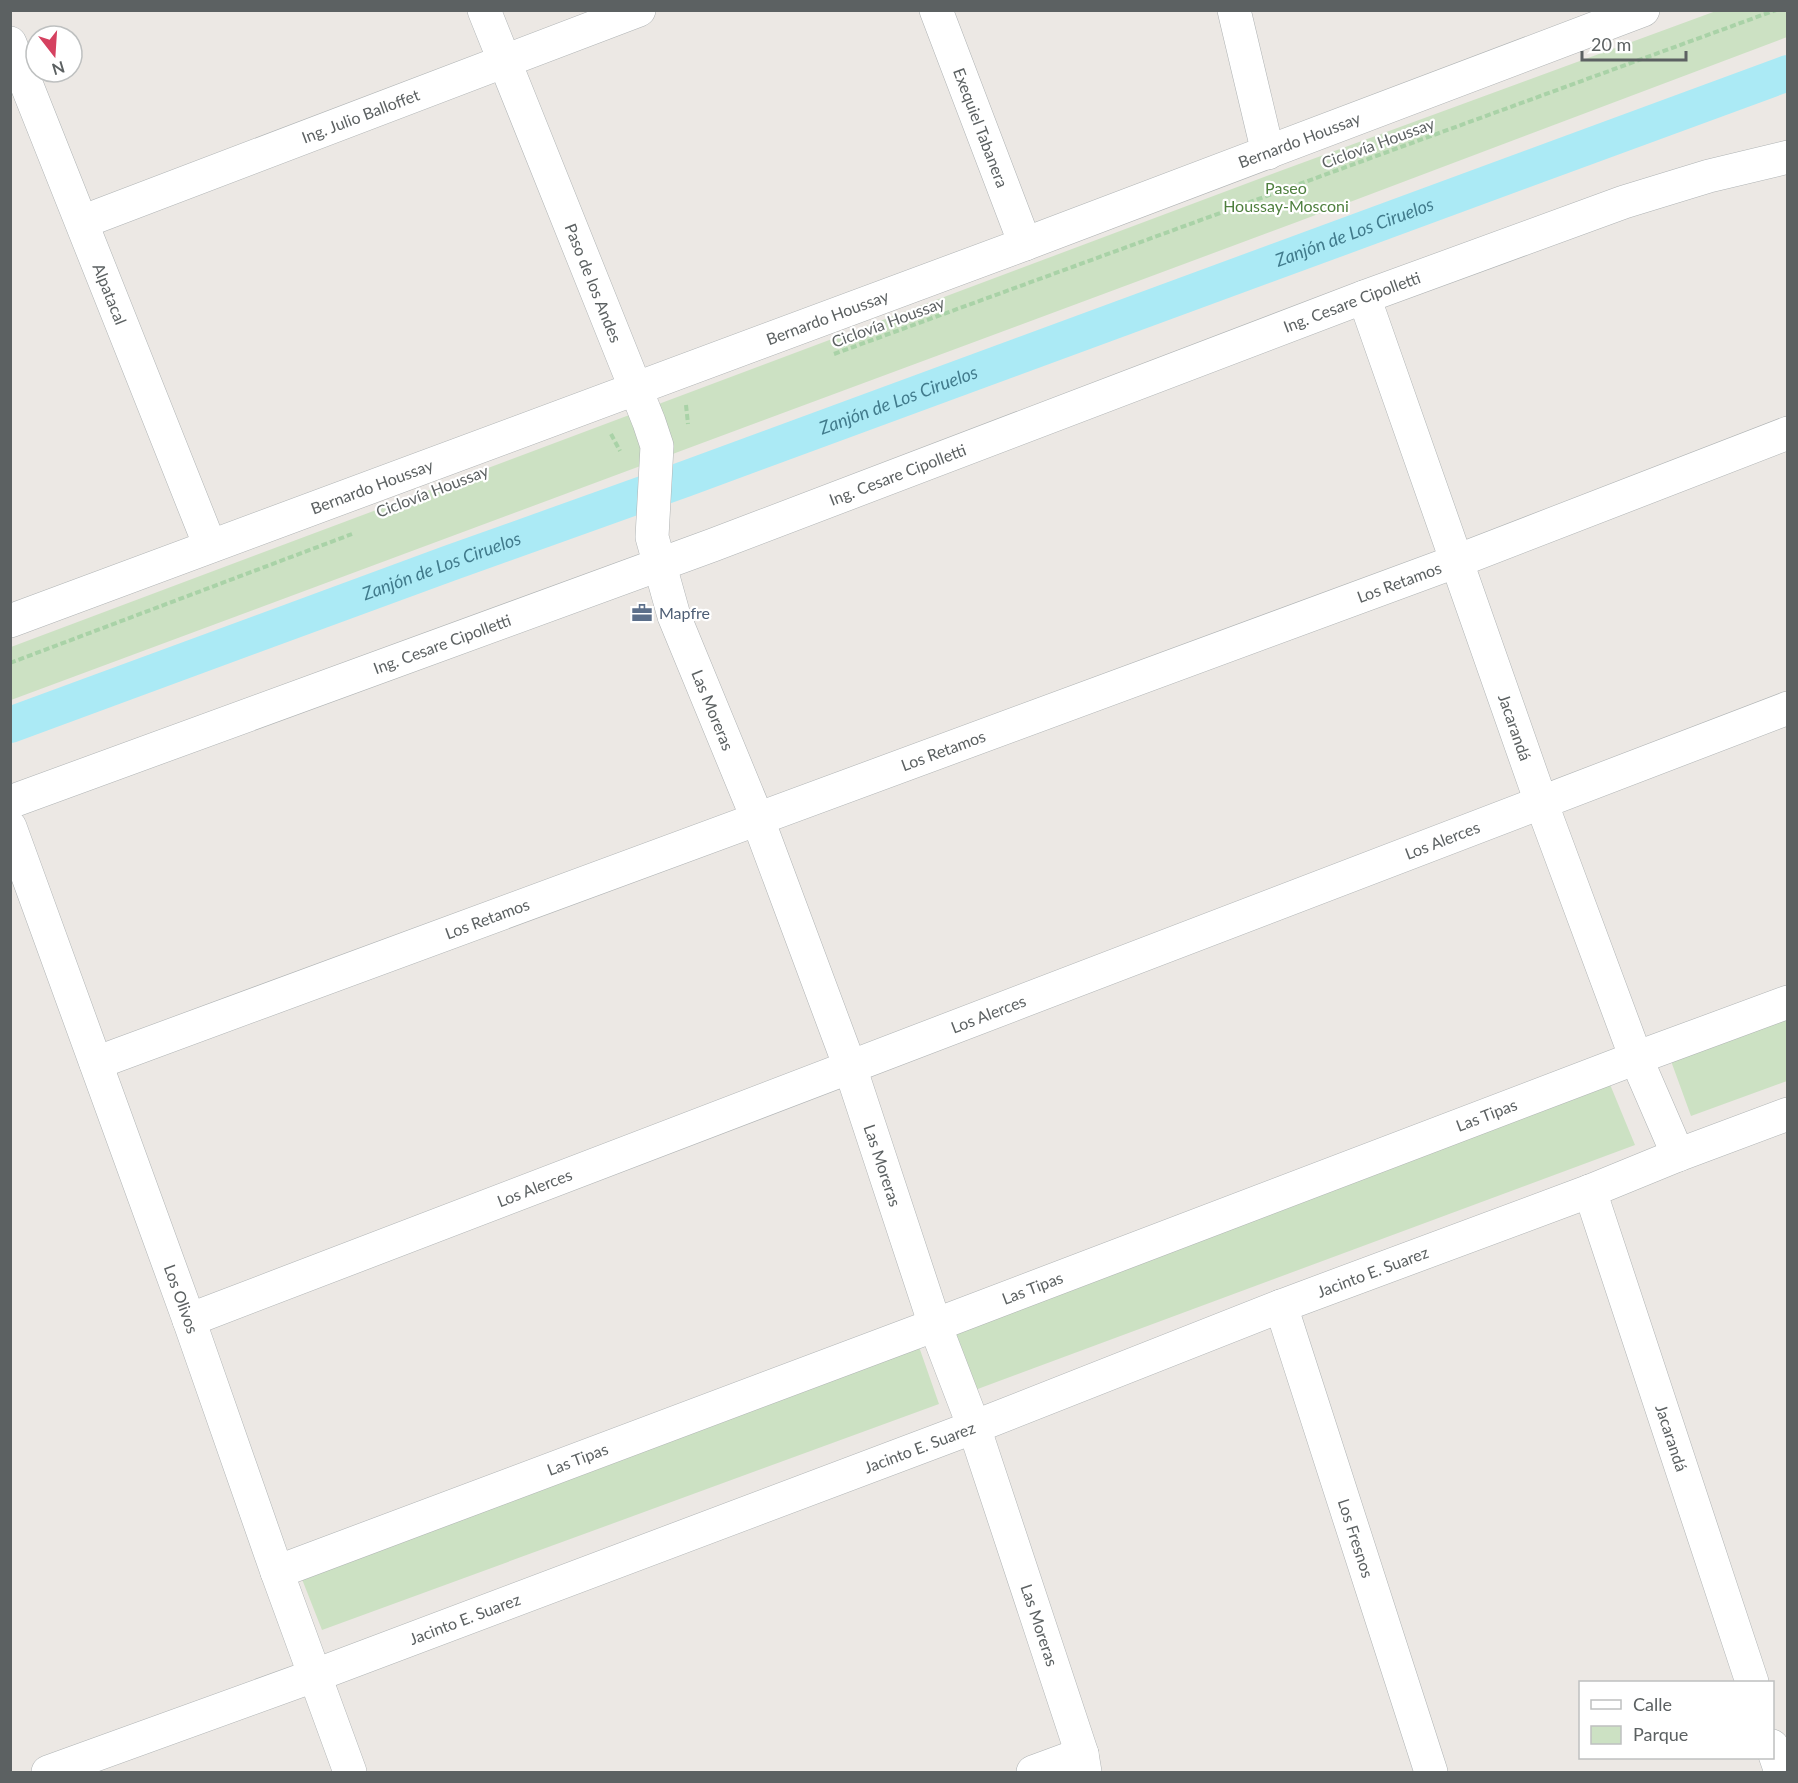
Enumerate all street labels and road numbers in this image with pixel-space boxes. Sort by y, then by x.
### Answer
street label: Exequiel Tabanera [950,65,1013,190]
street label: Ing. Julio Balloffet [299,84,422,147]
street label: Bernardo Houssay [1235,108,1363,171]
street label: Ciclovía Houssay [1319,113,1438,172]
street label: Paso de los Andes [561,221,626,345]
street label: Alpatacal [89,260,131,327]
street label: Ing. Cesare Cipolletti [1280,267,1423,336]
street label: Bernardo Houssay [764,285,892,348]
street label: Ciclovía Houssay [829,292,948,351]
street label: Ing. Cesare Cipolletti [826,440,969,509]
street label: Bernardo Houssay [308,455,436,517]
street label: Ciclovía Houssay [373,460,491,521]
street label: Los Retamos [1354,558,1444,606]
street label: Ing. Cesare Cipolletti [371,610,513,677]
street label: Las Moreras [688,667,738,753]
street label: Jacarandá [1495,691,1536,763]
street label: Los Retamos [898,726,988,774]
street label: Los Alerces [1402,817,1482,863]
street label: Los Retamos [442,894,532,942]
street label: Los Alerces [948,991,1028,1036]
street label: Las Tipas [1453,1094,1520,1135]
street label: Las Moreras [860,1122,905,1209]
street label: Los Alerces [494,1164,575,1210]
street label: Jacinto E. Suarez [1314,1242,1431,1301]
street label: Los Olivos [161,1262,203,1336]
street label: Las Tipas [999,1267,1065,1308]
street label: Jacarandá [1652,1402,1692,1474]
street label: Jacinto E. Suarez [861,1417,978,1477]
street label: Las Tipas [544,1439,611,1479]
street label: Los Fresnos [1335,1496,1378,1580]
street label: Las Moreras [1018,1581,1062,1669]
street label: Jacinto E. Suarez [406,1589,523,1648]

